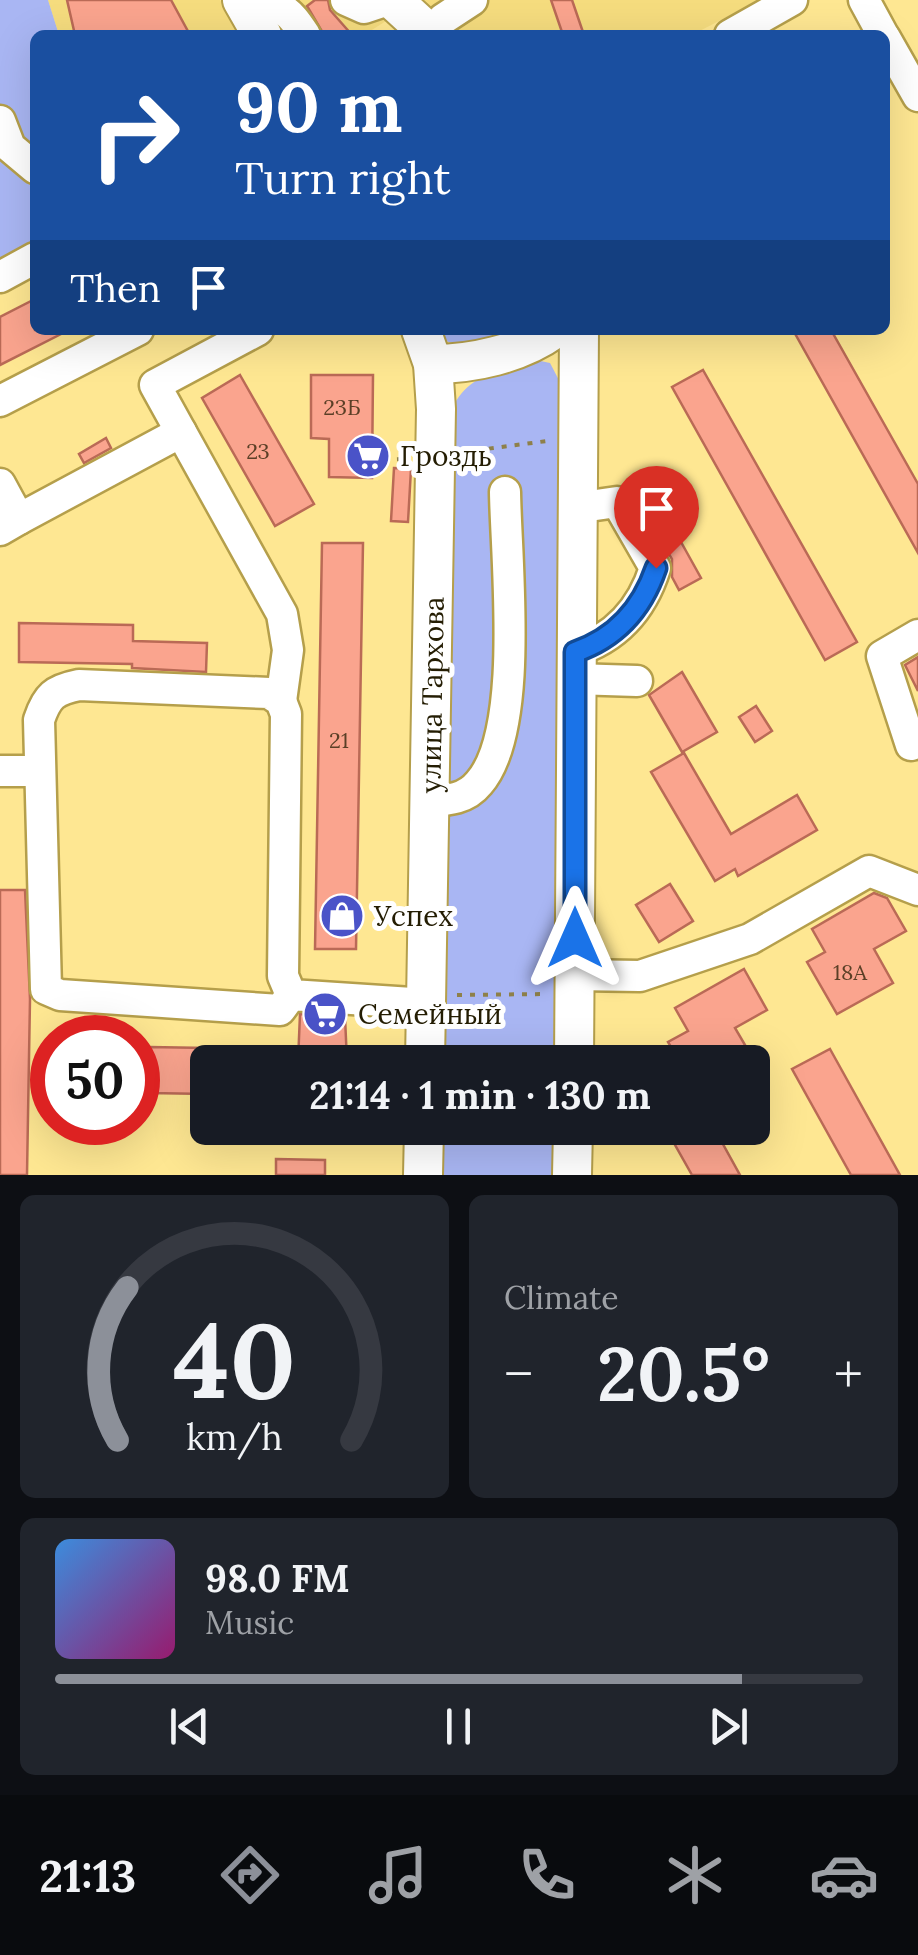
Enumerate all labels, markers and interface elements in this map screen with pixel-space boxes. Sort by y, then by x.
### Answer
text: 90 m [235,62,403,151]
icon: right [70,70,200,200]
text: Turn right [235,149,451,206]
icon: arrive [181,260,236,315]
text: Then [70,264,161,312]
house number: 23Б [323,393,361,421]
supermarket icon: Гроздь [345,433,391,479]
house number: 23 [246,437,270,465]
place label: Гроздь [400,438,492,474]
pin [614,466,699,569]
icon: arrive [629,481,684,536]
street label: улица Тархова [412,596,452,794]
house number: 21 [329,726,349,754]
position arrow [523,886,627,990]
shop icon: Успех [319,893,365,939]
place label: Успех [373,898,453,934]
house number: 18А [833,958,868,986]
supermarket icon: Семейный [302,991,348,1037]
place label: Семейный [358,996,502,1032]
speed limit sign: 50 [30,1015,160,1145]
text: 21:14 · 1 min · 130 m [309,1071,651,1119]
text: Climate [504,1277,619,1318]
text: 40 [173,1293,296,1426]
text: 20.5° [597,1326,770,1422]
text: − [504,1339,533,1409]
text: + [834,1339,863,1409]
text: km/h [186,1414,283,1460]
text: 98.0 FM [205,1554,350,1602]
text: Music [205,1602,294,1643]
icon: previous [162,1699,217,1754]
icon: pause [431,1699,486,1754]
icon: next [701,1699,756,1754]
icon: directions [215,1840,285,1910]
icon: music [363,1840,433,1910]
icon: phone [512,1840,582,1910]
icon: climate [660,1840,730,1910]
icon: car [809,1840,879,1910]
text: 21:13 [39,1847,136,1904]

